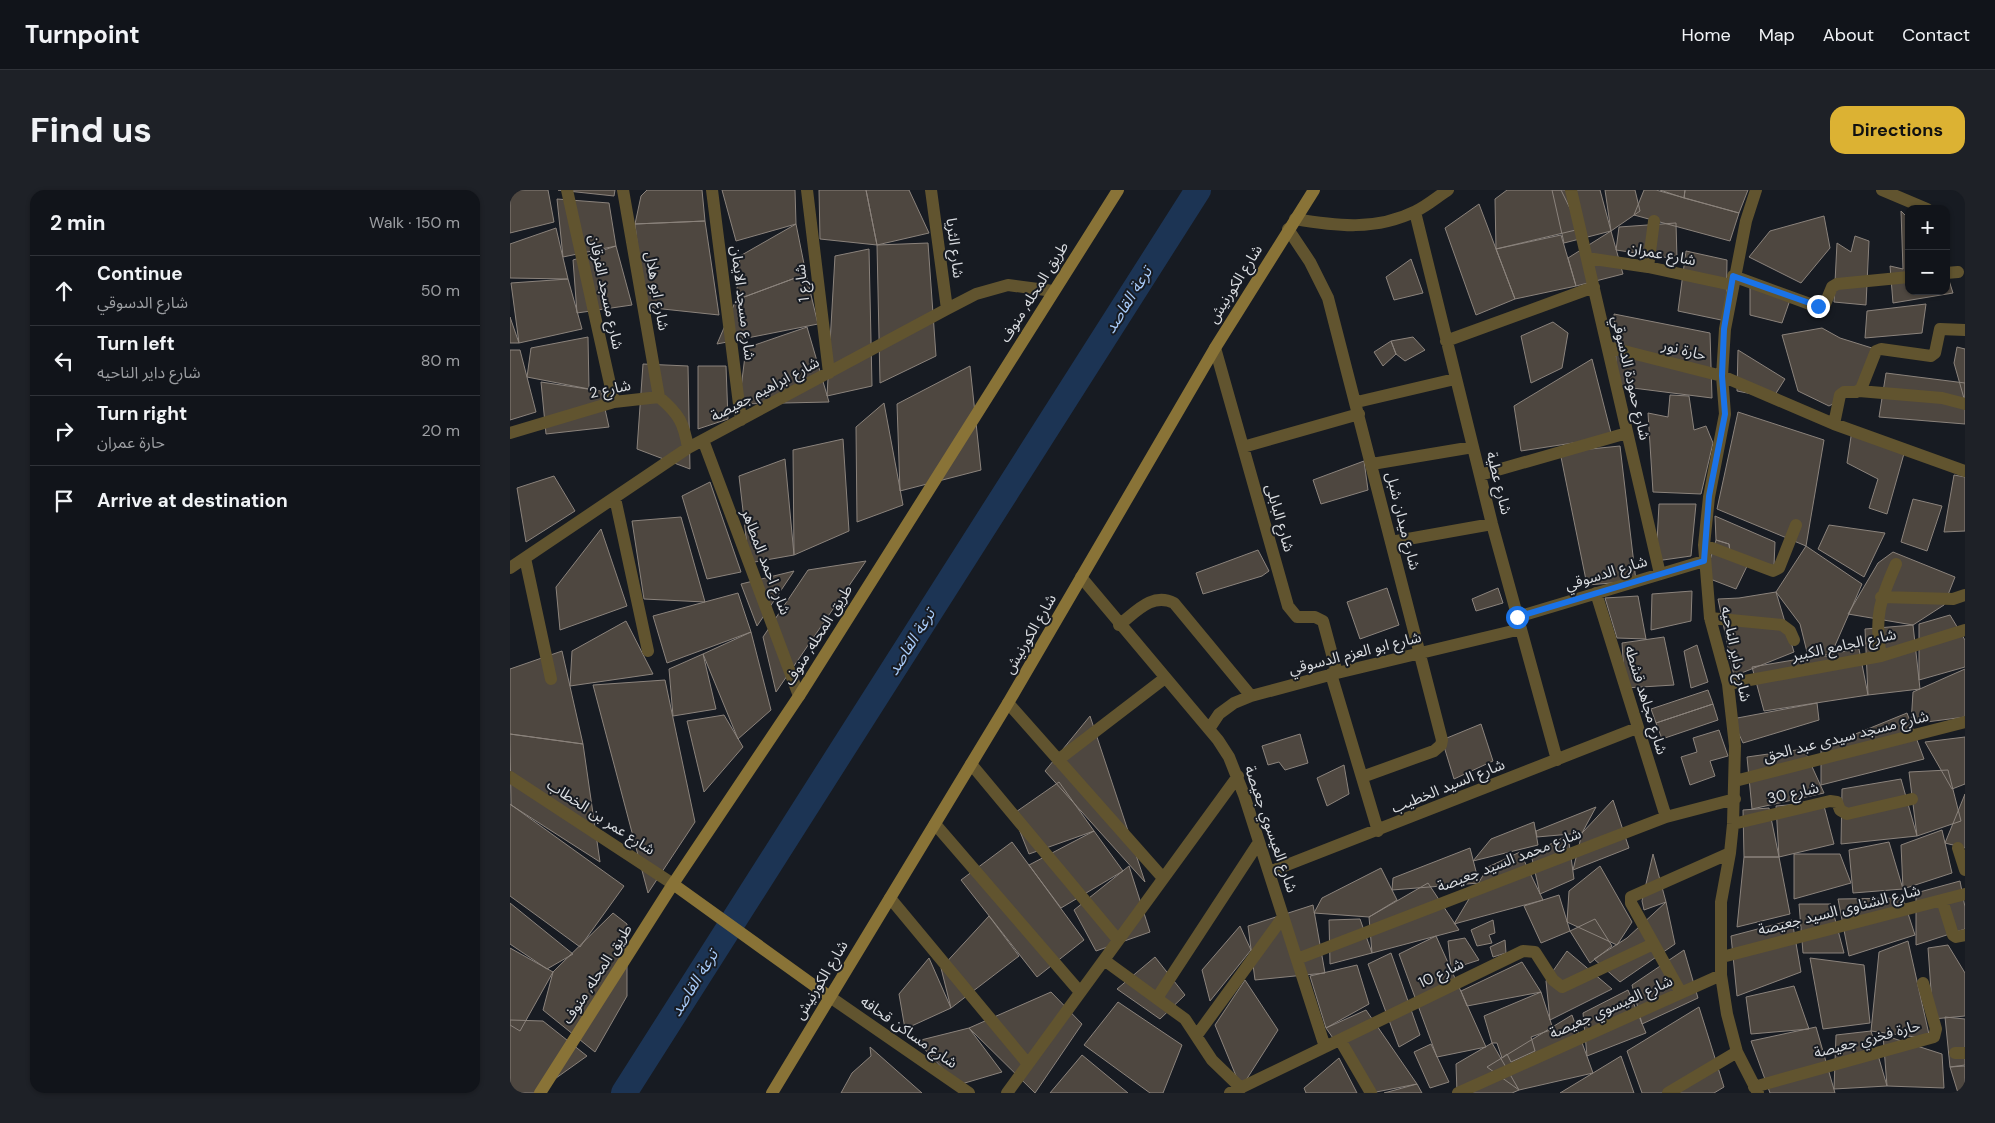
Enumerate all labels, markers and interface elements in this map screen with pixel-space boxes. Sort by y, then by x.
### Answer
text: Turnpoint [25,19,140,50]
text: Home [1681,23,1731,47]
text: Map [1759,23,1795,47]
text: About [1823,23,1874,47]
text: Contact [1902,23,1970,47]
button: Directions [1830,106,1965,154]
text: Find us [30,107,152,153]
map controls [1905,205,1950,295]
button: + [1905,205,1950,250]
text: 2 min [50,209,106,237]
text: Walk · 150 m [369,212,460,233]
street label: شارع الثريا [939,217,969,280]
street label: شارع مسجد الفرقان [582,233,628,352]
street label: طريق المحله, منوف [995,238,1073,346]
street label: شارع عمران [1626,238,1698,272]
street label: شارع الكورنيش [1203,241,1269,328]
street label: شارع مسجد الايمان [724,244,760,362]
street label: شارع ابو هلال [638,250,674,333]
button: − [1905,250,1950,295]
text: Continue [97,261,183,286]
water label: ترعة القاصد [1099,261,1158,337]
street label: شارع 1 [790,262,816,303]
icon: ahead [50,277,78,305]
text: 50 m [421,280,460,301]
text: شارع الدسوقي [97,292,188,313]
route end [1807,295,1830,318]
street label: شارع حمودة الدسوقي [1605,314,1655,443]
text: Turn left [97,331,175,356]
street label: حارة نور [1659,335,1708,365]
icon: left [50,347,78,375]
text: 80 m [421,350,460,371]
street label: شارع ابراهيم جعيصة [707,352,824,428]
text: شارع داير الناحيه [97,362,201,383]
street label: شارع 2 [587,375,633,405]
text: Turn right [97,401,187,426]
icon: right [50,417,78,445]
text: 20 m [421,420,460,441]
text: حارة عمران [97,432,165,453]
street label: شارع عطية [1480,449,1517,517]
street label: شارع ميدان شبل [1379,470,1425,573]
street label: شارع البابلى [1259,482,1299,555]
icon: arrive [50,487,78,515]
text: Arrive at destination [97,488,288,513]
street label: شارع احمد المطاهر [734,505,795,619]
street label: شارع الدسوقي [1562,551,1651,597]
street label: طريق المحله, منوف [779,581,857,689]
street label: شارع الكورنيش [999,590,1063,679]
water label: ترعة القاصد [882,603,941,679]
street label: شارع داير الناحيه [1714,604,1756,704]
route start [1506,606,1529,629]
street label: شارع الجامع الكبير [1789,624,1899,668]
street label: شارع ابو العزم الدسوقي [1287,627,1424,681]
street label: شارع مجاهد قشطه [1618,643,1672,758]
street label: شارع مسجد سيدى عبد الحق [1761,706,1932,768]
street label: شارع السيد الخطيب [1388,754,1509,820]
street label: شارع العيسوي جعيصة [1238,763,1302,896]
street label: شارع عمر بن الخطاب [542,774,659,861]
street label: شارع 30 [1765,777,1821,811]
street label: شارع محمد السيد جعيصة [1434,823,1585,899]
street label: شارع الشناوى السيد جعيصة [1756,880,1923,942]
street label: طريق المحله, منوف [557,920,637,1028]
street label: شارع الكورنيش [789,936,854,1024]
water label: ترعة القاصد [665,944,724,1020]
street label: شارع 10 [1415,953,1468,994]
street label: شارع العيسوي جعيصة [1546,971,1677,1045]
street label: شارع مساكن قحافه [855,991,962,1075]
street label: حارة فخري جعيصة [1812,1015,1923,1064]

